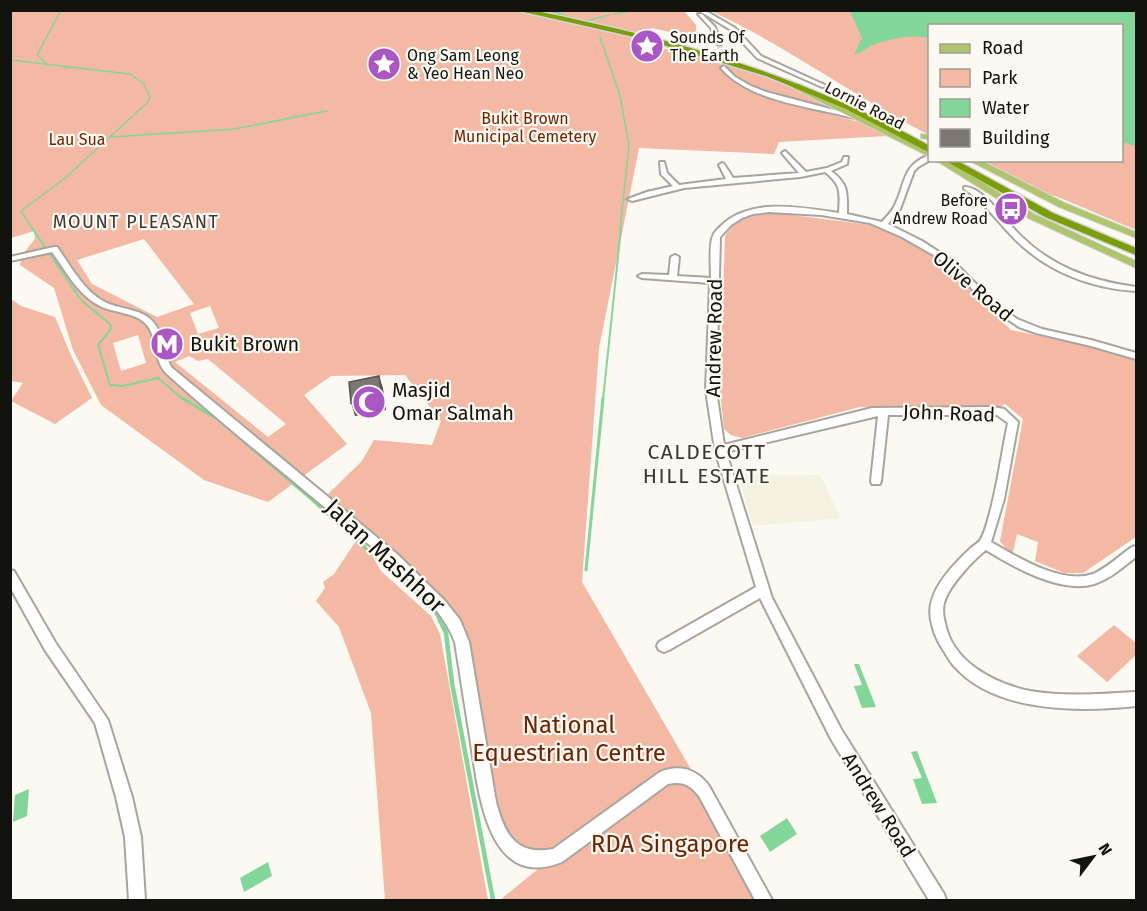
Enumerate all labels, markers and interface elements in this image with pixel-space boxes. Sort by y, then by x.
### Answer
legend [928,24,1123,162]
place icon: Sounds Of The Earth [629,28,665,64]
place label: Sounds Of The Earth [670,28,746,65]
text: Road [982,37,1024,59]
place icon: Ong Sam Leong & Yeo Hean Neo [366,46,402,82]
place label: Ong Sam Leong & Yeo Hean Neo [407,46,524,83]
text: Park [982,67,1018,89]
street label: Lornie Road [822,77,908,134]
text: Water [982,97,1029,119]
park label: Bukit Brown Municipal Cemetery [454,109,596,146]
text: Building [982,127,1050,149]
park label: Lau Sua [49,130,105,149]
place label: Before Andrew Road [893,191,988,228]
bus stop icon: Before Andrew Road [993,191,1029,227]
district label: MOUNT PLEASANT [53,211,219,233]
street label: Olive Road [928,245,1018,327]
street label: Andrew Road [701,278,727,398]
metro station icon: Bukit Brown [149,326,185,362]
place label: Bukit Brown [190,332,299,356]
place label: Masjid Omar Salmah [392,378,514,425]
mosque icon: Masjid Omar Salmah [351,384,387,420]
street label: John Road [902,399,996,427]
district label: CALDECOTT HILL ESTATE [643,439,771,489]
street label: Jalan Mashhor [319,493,452,619]
park label: National Equestrian Centre [472,711,666,767]
street label: Andrew Road [837,748,921,862]
north arrow [1063,827,1123,887]
park label: RDA Singapore [591,830,749,858]
text: N [1094,840,1116,859]

